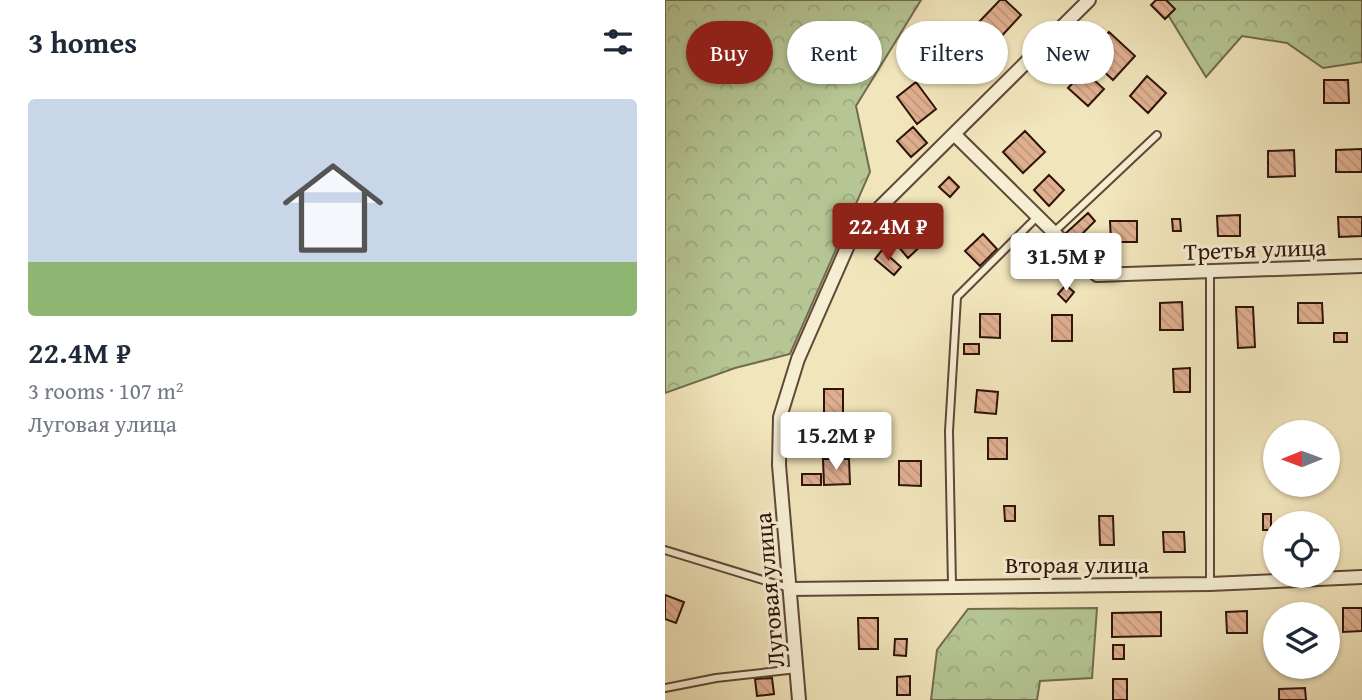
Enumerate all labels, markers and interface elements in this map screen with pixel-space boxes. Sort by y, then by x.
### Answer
text: 3 homes [28,20,137,64]
chip: Buy [686,21,773,84]
chip: Rent [787,21,882,84]
chip: Filters [896,21,1008,84]
chip: New [1022,21,1114,84]
icon: filters [599,23,637,61]
icon: home [270,145,396,271]
pin: 22.4M ₽ [823,204,953,263]
text: 22.4M ₽ [848,209,928,242]
street label: Третья улица [1183,229,1328,269]
pin: 31.5M ₽ [1001,233,1131,293]
text: 31.5M ₽ [1026,239,1106,272]
text: 22.4M ₽ [28,330,131,374]
text: 3 rooms · 107 m² [28,374,183,407]
text: Луговая улица [28,407,177,440]
pin: 15.2M ₽ [771,412,901,472]
text: 15.2M ₽ [796,418,876,451]
north arrow [1263,420,1341,497]
map controls [1263,420,1340,679]
street label: Луговая улица [745,511,793,669]
button: locate [1263,511,1340,588]
street label: Вторая улица [1005,547,1150,582]
button: layers [1263,602,1340,679]

